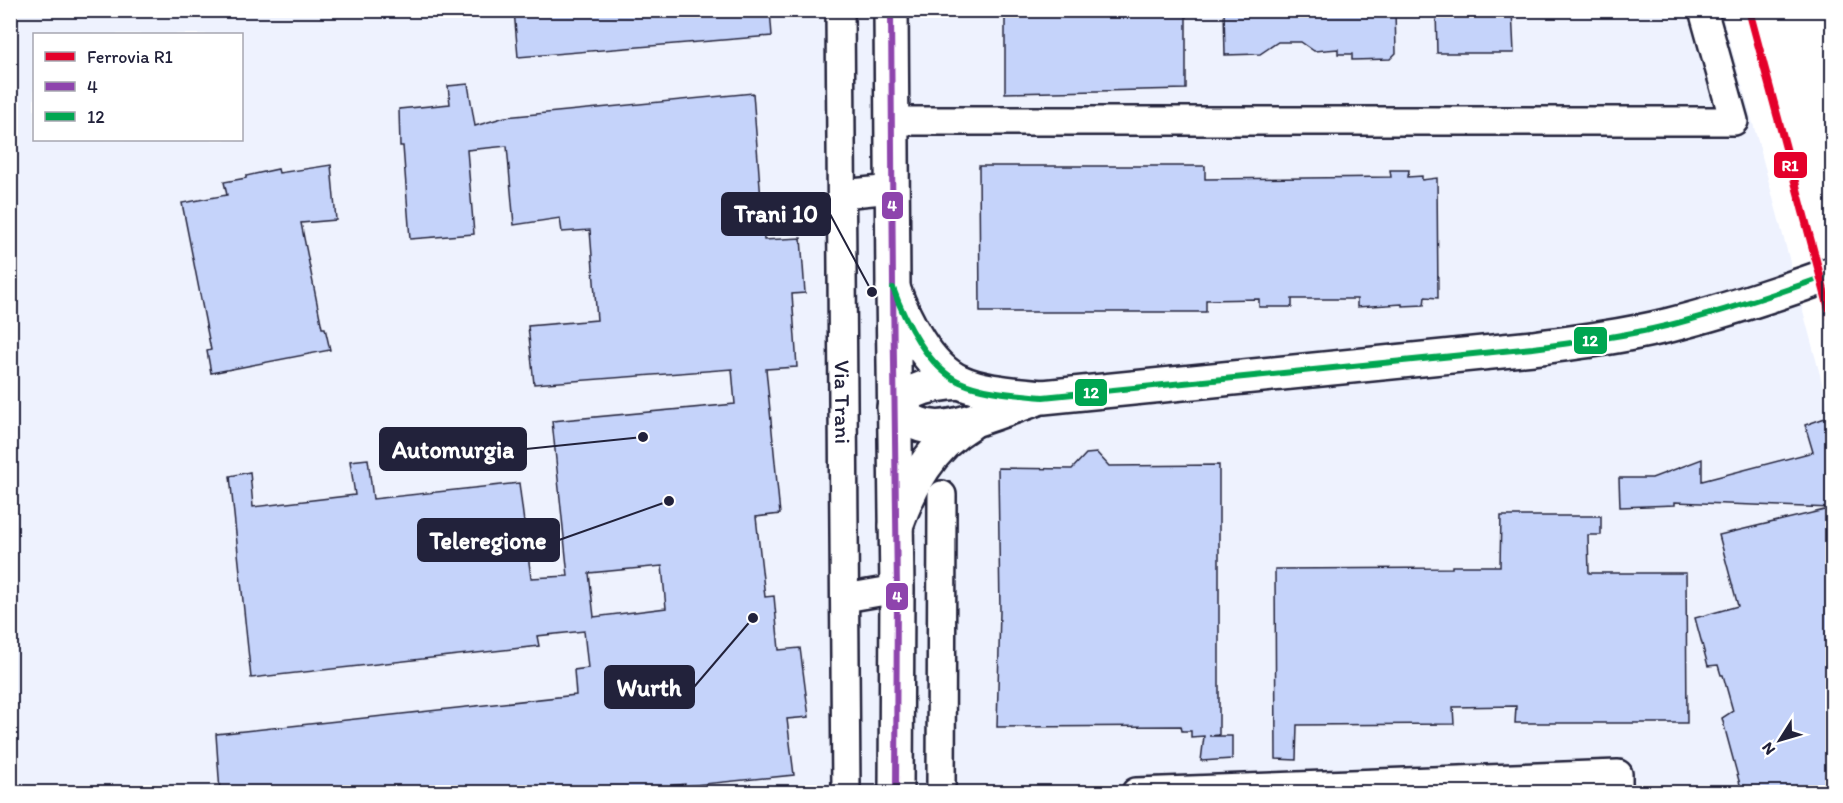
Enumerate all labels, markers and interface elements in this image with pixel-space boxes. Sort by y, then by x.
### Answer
legend [33,33,243,141]
text: Ferrovia R1 [87,46,173,68]
text: 4 [87,76,98,98]
text: 12 [87,106,105,128]
line badge: R1 [1773,151,1808,179]
text: R1 [1781,156,1799,175]
line badge: 4 [881,191,904,220]
callout: Trani 10 [722,193,830,235]
text: 4 [887,196,897,215]
text: Trani 10 [733,199,818,228]
line badge: 12 [1573,326,1608,355]
text: 12 [1582,331,1599,350]
street label: Via Trani [829,360,856,444]
line badge: 12 [1074,378,1108,407]
text: 12 [1083,383,1100,402]
callout: Automurgia [380,428,526,470]
text: Automurgia [391,435,514,465]
callout: Teleregione [418,519,559,561]
text: Teleregione [428,526,547,556]
line badge: 4 [885,582,909,611]
text: 4 [892,587,902,606]
callout: Wurth [605,666,694,708]
text: Wurth [616,673,682,702]
north arrow [1750,710,1810,770]
text: N [1758,739,1779,759]

